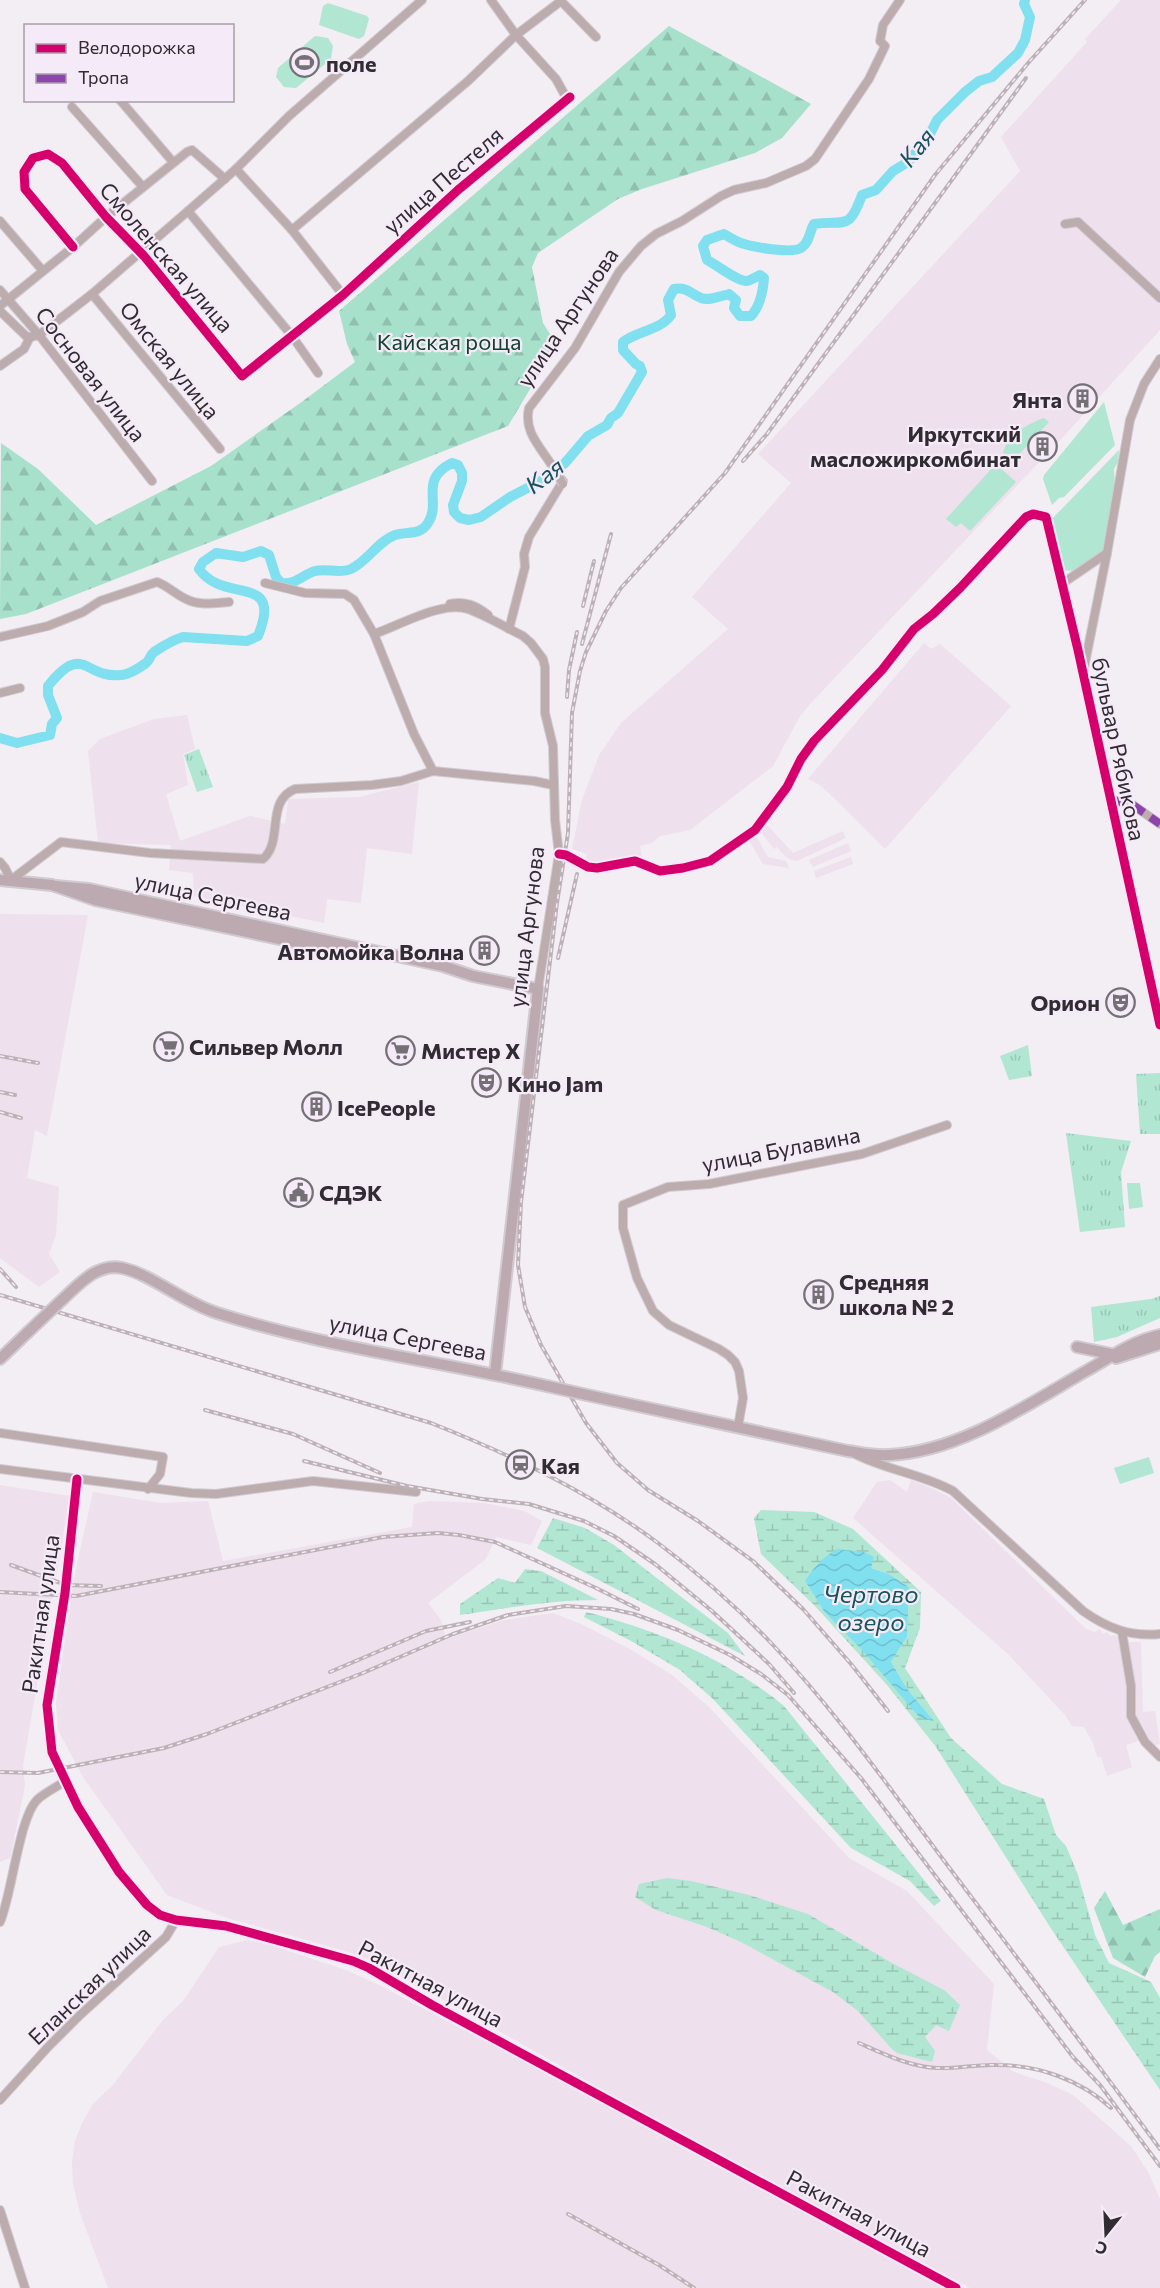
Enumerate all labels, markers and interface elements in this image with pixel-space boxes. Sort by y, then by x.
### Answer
legend [24,24,234,102]
text: Велодорожка [78,36,196,58]
sports icon: поле [289,47,321,79]
place label: поле [326,50,377,77]
text: Тропа [78,66,129,88]
street label: улица Пестеля [378,121,508,239]
water label: Кая [892,122,940,172]
street label: Смоленская улица [94,176,240,338]
street label: улица Аргунова [510,242,624,392]
street label: Омская улица [114,296,226,424]
street label: Сосновая улица [30,301,152,447]
park label: Кайская роща [377,328,521,355]
building icon: Янта [1067,383,1099,415]
place label: Янта [1012,386,1062,413]
place label: Иркутский масложиркомбинат [810,420,1021,472]
building icon: Иркутский масложиркомбинат [1026,430,1058,462]
water label: Кая [519,451,569,499]
street label: бульвар Рябикова [1086,655,1152,843]
street label: улица Аргунова [503,845,549,1009]
street label: улица Сергеева [132,866,294,926]
building icon: Автомойка Волна [469,935,501,967]
place label: Автомойка Волна [277,938,464,965]
theatre icon: Орион [1105,986,1137,1018]
place label: Орион [1030,989,1100,1016]
supermarket icon: Сильвер Молл [152,1030,184,1062]
place label: Сильвер Молл [189,1033,343,1060]
supermarket icon: Мистер Х [384,1034,416,1066]
place label: Мистер Х [421,1037,521,1064]
theatre icon: Кино Jam [470,1067,502,1099]
place label: Кино Jam [507,1070,603,1097]
building icon: IcePeople [300,1091,332,1123]
place label: IcePeople [337,1094,435,1121]
street label: улица Булавина [700,1120,862,1178]
public building icon: СДЭК [282,1176,314,1208]
place label: СДЭК [319,1179,382,1206]
place label: Средняя школа № 2 [839,1268,954,1320]
building icon: Средняя школа № 2 [802,1278,834,1310]
street label: улица Сергеева [327,1309,489,1365]
station icon: Кая [504,1449,536,1481]
place label: Кая [541,1452,580,1479]
street label: Ракитная улица [16,1533,64,1695]
water label: Чертово озеро [823,1579,919,1636]
street label: Еланская улица [22,1920,156,2050]
street label: Ракитная улица [354,1934,508,2032]
street label: Ракитная улица [782,2164,936,2262]
north arrow [1076,2204,1136,2264]
text: С [1093,2238,1109,2259]

